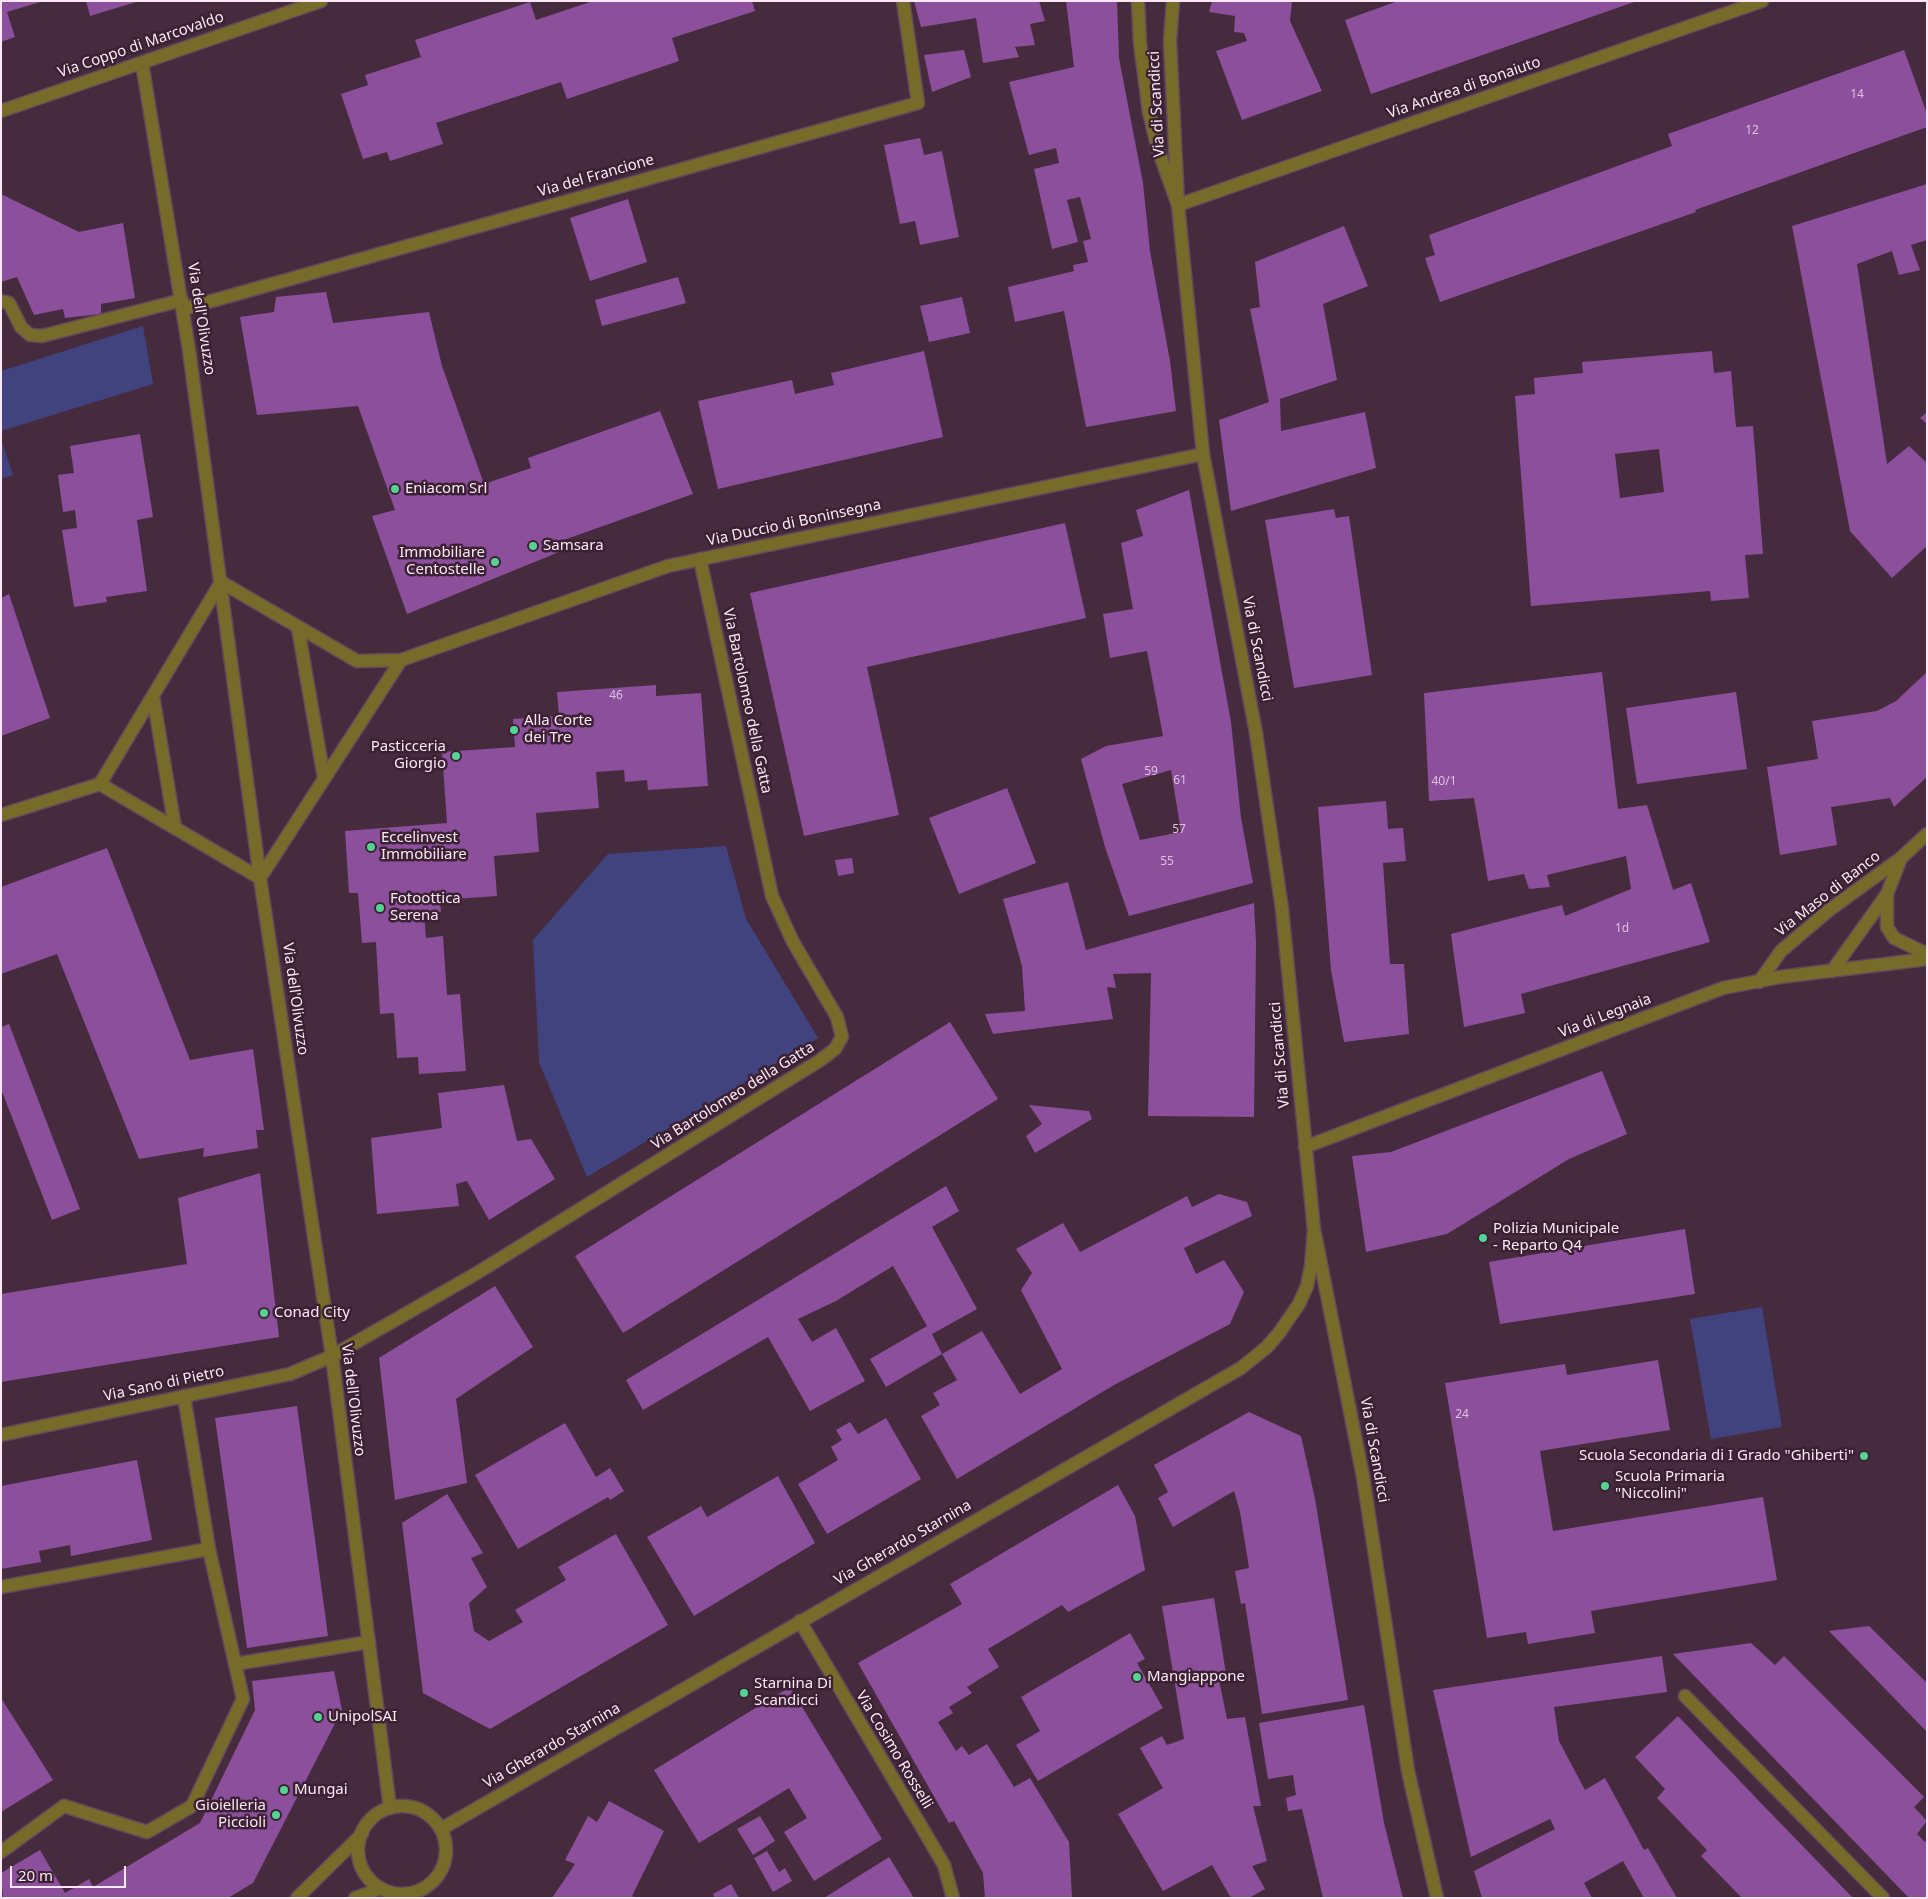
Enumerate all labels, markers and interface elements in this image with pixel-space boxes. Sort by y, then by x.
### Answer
street label: Via Coppo di Marcovaldo [56,8,226,82]
street label: Via di Scandicci [1145,50,1169,158]
street label: Via Andrea di Bonaiuto [1385,53,1543,123]
house number: 14 [1850,88,1864,102]
house number: 12 [1745,124,1759,138]
street label: Via del Francione [536,151,656,201]
street label: Via dell'Olivuzzo [183,262,219,376]
place label: Eniacom Srl [405,480,487,498]
marker: Eniacom Srl [389,483,401,495]
street label: Via Duccio di Boninsegna [705,496,883,550]
place label: Samsara [543,537,604,555]
marker: Samsara [527,540,539,552]
place label: Immobiliare Centostelle [399,544,485,579]
marker: Immobiliare Centostelle [489,556,501,568]
street label: Via di Scandicci [1238,595,1276,703]
street label: Via Bartolomeo della Gatta [719,607,775,795]
house number: 46 [609,689,623,703]
place label: Alla Corte dei Tre [524,712,592,747]
marker: Alla Corte dei Tre [508,724,520,736]
place label: Pasticceria Giorgio [371,738,446,773]
marker: Pasticceria Giorgio [450,750,462,762]
house number: 59 [1144,765,1158,779]
house number: 61 [1173,774,1187,788]
house number: 40/1 [1431,775,1457,789]
house number: 57 [1172,823,1186,837]
place label: Eccelinvest Immobiliare [381,829,467,864]
marker: Eccelinvest Immobiliare [365,841,377,853]
street label: Via Maso di Banco [1772,847,1884,941]
house number: 55 [1160,855,1174,869]
place label: Fotoottica Serena [390,890,461,925]
marker: Fotoottica Serena [374,902,386,914]
house number: 1d [1615,922,1629,936]
street label: Via dell'Olivuzzo [278,942,312,1056]
street label: Via di Legnaia [1556,990,1654,1042]
street label: Via di Scandicci [1266,1001,1294,1109]
street label: Via Bartolomeo della Gatta [648,1038,818,1154]
place label: Polizia Municipale - Reparto Q4 [1493,1220,1619,1255]
marker: Polizia Municipale - Reparto Q4 [1477,1232,1489,1244]
place label: Conad City [274,1304,350,1322]
marker: Conad City [258,1307,270,1319]
street label: Via dell'Olivuzzo [337,1343,369,1457]
street label: Via Sano di Pietro [102,1362,226,1406]
street label: Via di Scandicci [1356,1396,1392,1504]
house number: 24 [1455,1408,1469,1422]
place label: Scuola Secondaria di I Grado "Ghiberti" [1579,1447,1854,1465]
marker: Scuola Secondaria di I Grado "Ghiberti" [1858,1450,1870,1462]
place label: Scuola Primaria "Niccolini" [1615,1468,1725,1503]
marker: Scuola Primaria "Niccolini" [1599,1480,1611,1492]
street label: Via Gherardo Starnina [831,1496,975,1590]
place label: Mangiappone [1147,1668,1245,1686]
marker: Mangiappone [1131,1671,1143,1683]
place label: Starnina Di Scandicci [754,1675,832,1710]
marker: Starnina Di Scandicci [738,1687,750,1699]
street label: Via Cosimo Rosselli [852,1688,936,1812]
street label: Via Gherardo Starnina [480,1699,624,1793]
place label: UnipolSAI [328,1708,397,1726]
marker: UnipolSAI [312,1711,324,1723]
place label: Mungai [294,1781,348,1799]
marker: Mungai [278,1784,290,1796]
place label: Gioielleria Piccioli [195,1797,266,1832]
marker: Gioielleria Piccioli [270,1809,282,1821]
scale bar [12,1856,129,1888]
text: 20 m [18,1865,53,1885]

